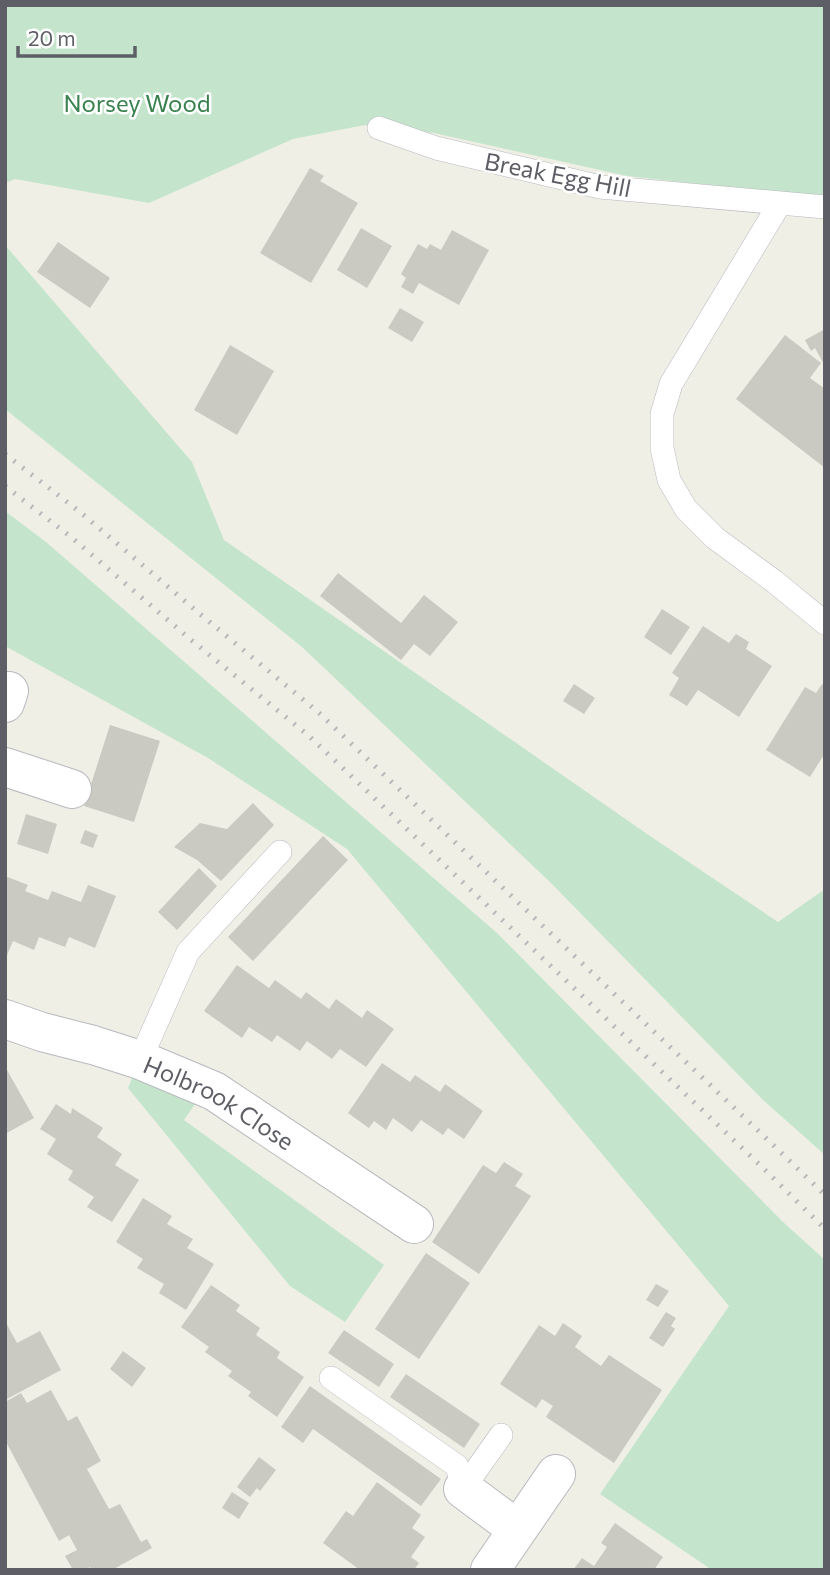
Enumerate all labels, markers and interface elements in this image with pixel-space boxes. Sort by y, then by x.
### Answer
scale bar [18,14,135,58]
text: 20 m [28,25,76,50]
park label: Norsey Wood [63,88,211,117]
street label: Break Egg Hill [482,146,634,202]
street label: Holbrook Close [140,1049,300,1155]

